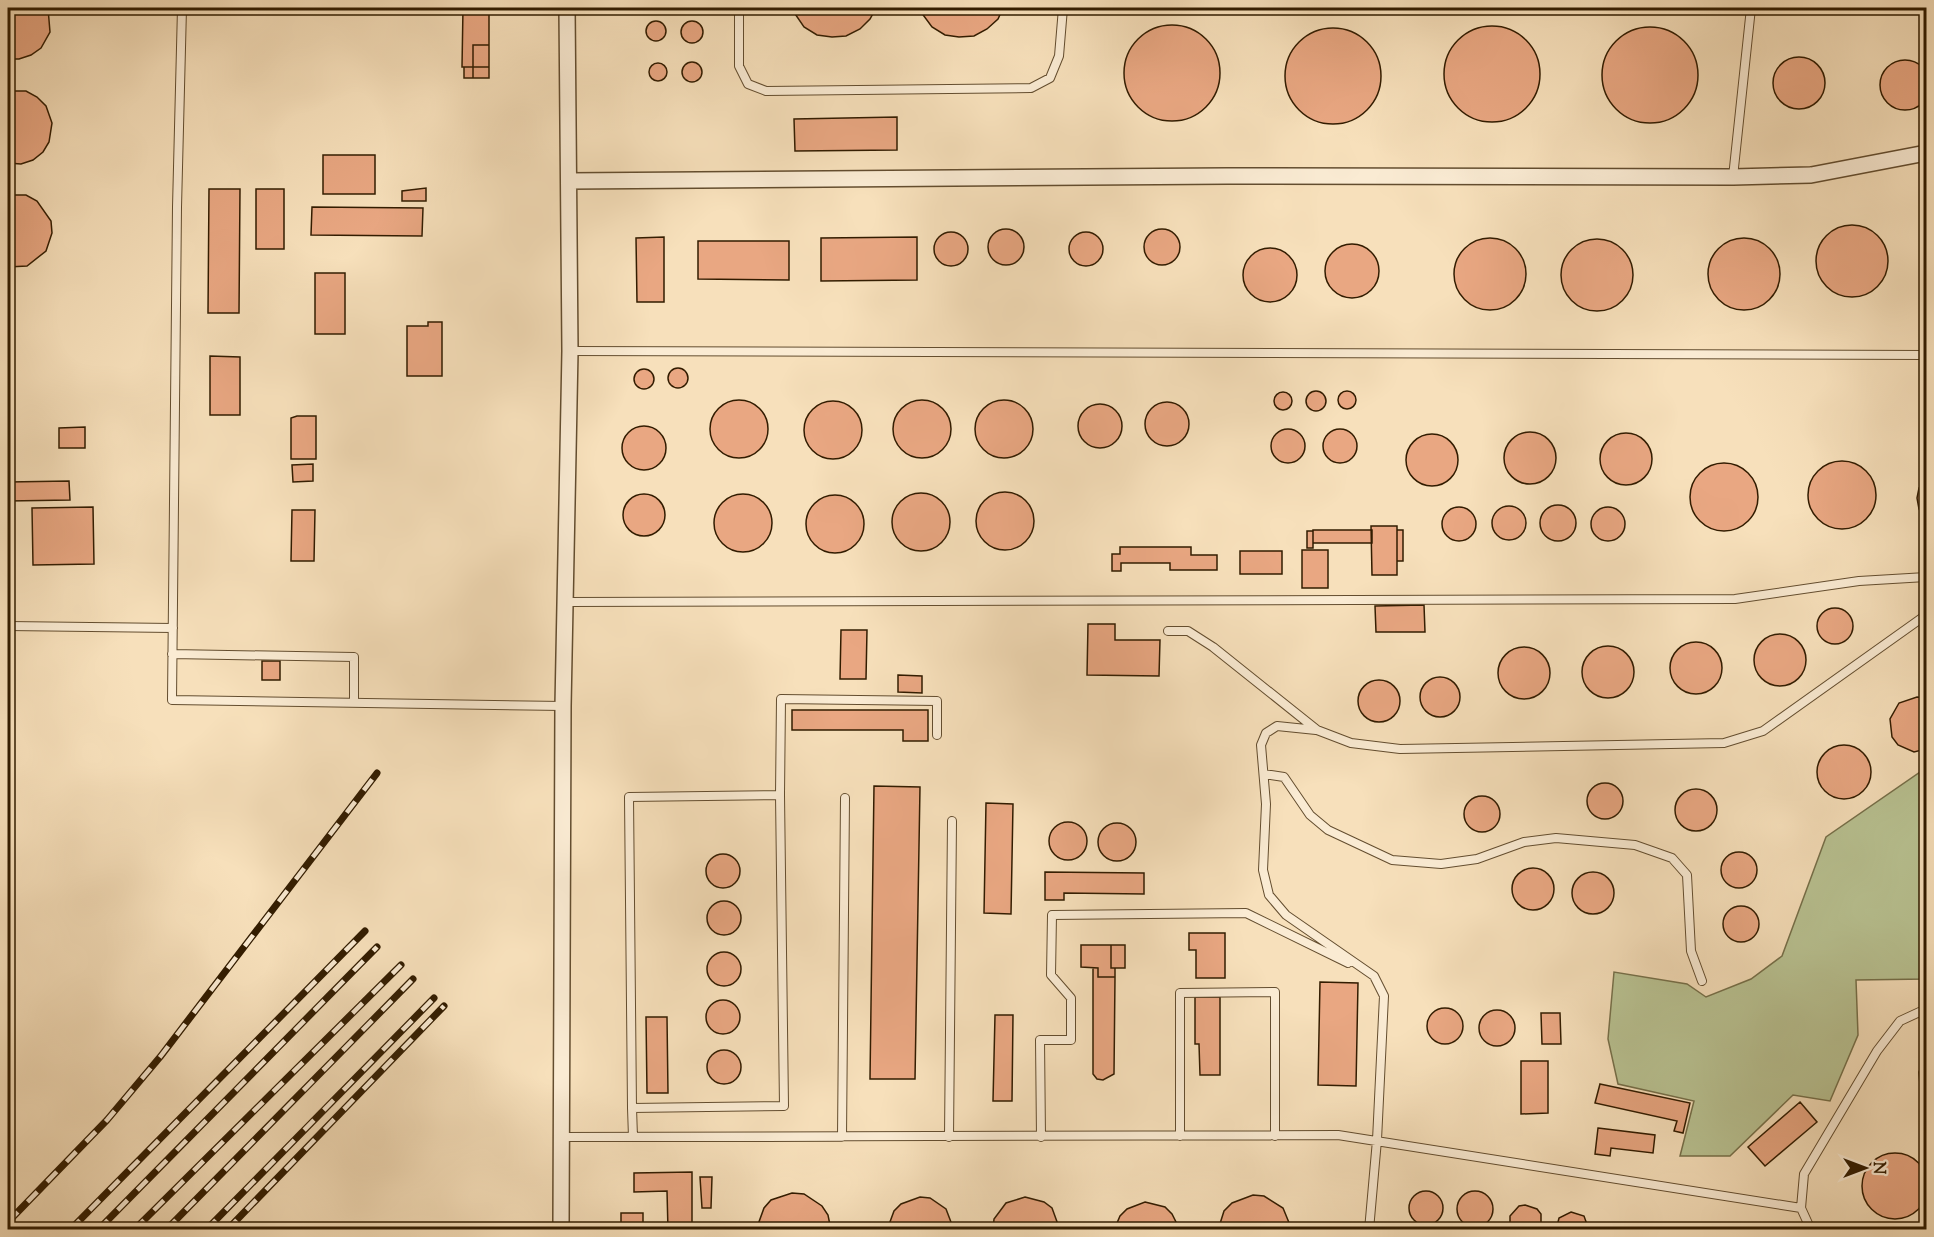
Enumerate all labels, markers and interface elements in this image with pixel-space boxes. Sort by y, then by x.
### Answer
north arrow [1835,1138,1895,1198]
text: N [1866,1162,1889,1175]

